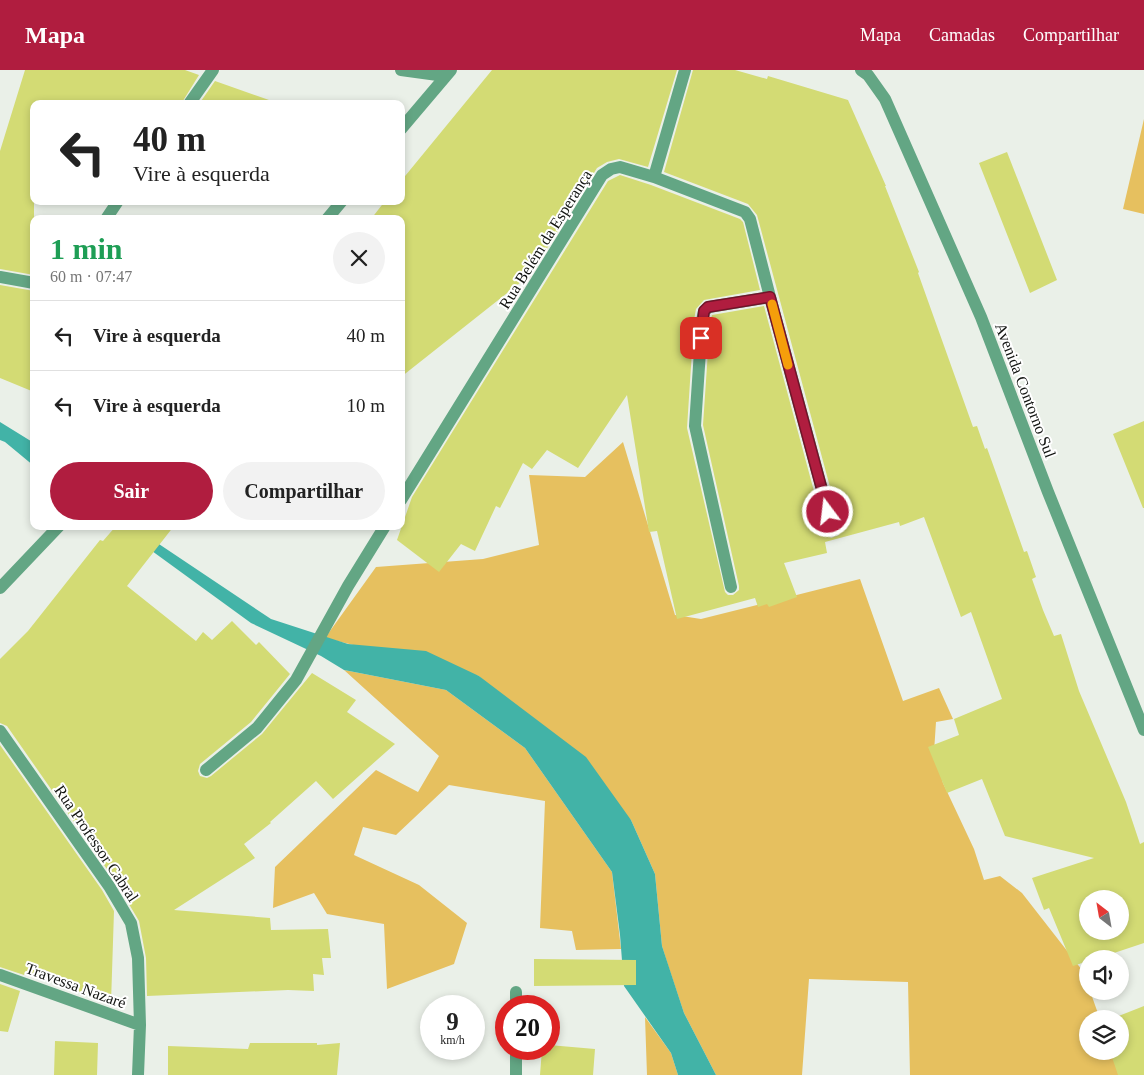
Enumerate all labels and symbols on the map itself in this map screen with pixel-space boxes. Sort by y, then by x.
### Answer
street label: Rua Belém da Esperança [496,167,596,312]
pin [680,317,722,359]
street label: Avenida Contorno Sul [992,320,1059,460]
position arrow [801,485,853,537]
street label: Rua Professor Cabral [51,782,142,905]
north arrow [1079,890,1129,940]
street label: Travessa Nazaré [23,959,128,1012]
speed limit sign: 20 [495,995,560,1060]

